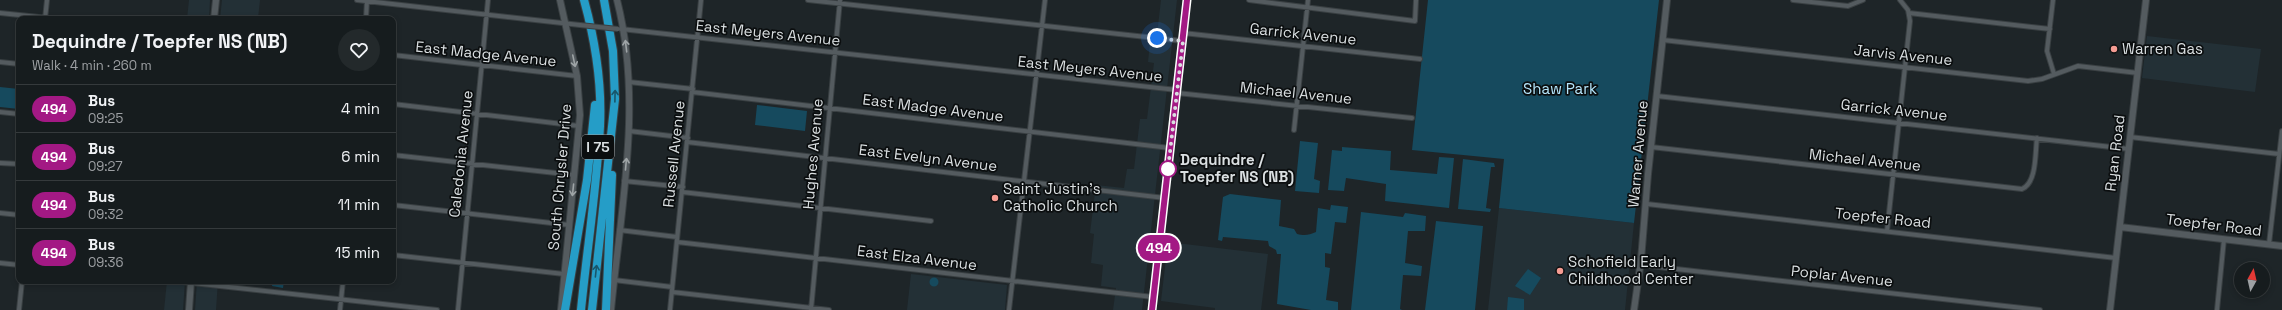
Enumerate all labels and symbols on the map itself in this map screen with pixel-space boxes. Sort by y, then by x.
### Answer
street label: East Meyers Avenue [695,15,841,50]
street label: Garrick Avenue [1249,18,1357,49]
your location [1147,28,1167,48]
street label: East Madge Avenue [415,37,558,70]
place label: Warren Gas [2122,39,2203,58]
one-way arrow [622,40,630,53]
street label: Jarvis Avenue [1853,40,1953,69]
marker: Warren Gas [2109,44,2119,54]
street label: East Meyers Avenue [1017,51,1163,86]
one-way arrow [571,54,579,67]
street label: Michael Avenue [1239,77,1353,108]
park label: Shaw Park [1523,79,1597,98]
street label: Caledonia Avenue [444,89,477,219]
street label: East Madge Avenue [862,89,1005,126]
one-way arrow [611,90,618,103]
street label: Garrick Avenue [1840,94,1948,125]
street label: Hughes Avenue [798,98,827,210]
street label: Russell Avenue [658,99,689,208]
street label: Warner Avenue [1623,99,1652,208]
street label: South Chrysler Drive [544,103,575,251]
street label: Ryan Road [2100,113,2129,192]
road number: I 75 [582,135,614,159]
street label: East Evelyn Avenue [858,140,998,175]
street label: Michael Avenue [1808,144,1922,175]
place label: Dequindre / Toepfer NS (NB) [1180,150,1294,186]
one-way arrow [622,158,629,171]
marker: Dequindre / Toepfer NS (NB) [1159,160,1177,178]
place label: Saint Justin's Catholic Church [1003,179,1118,215]
one-way arrow [569,183,576,196]
marker: Saint Justin's Catholic Church [990,193,1000,203]
street label: Toepfer Road [1834,203,1932,232]
street label: Toepfer Road [2165,209,2263,240]
line badge: 494 [1136,235,1182,261]
street label: East Elza Avenue [856,241,978,274]
place label: Schofield Early Childhood Center [1568,252,1694,288]
street label: Poplar Avenue [1790,261,1894,290]
north arrow [2234,262,2270,298]
one-way arrow [592,265,599,278]
marker: Schofield Early Childhood Center [1555,266,1565,276]

